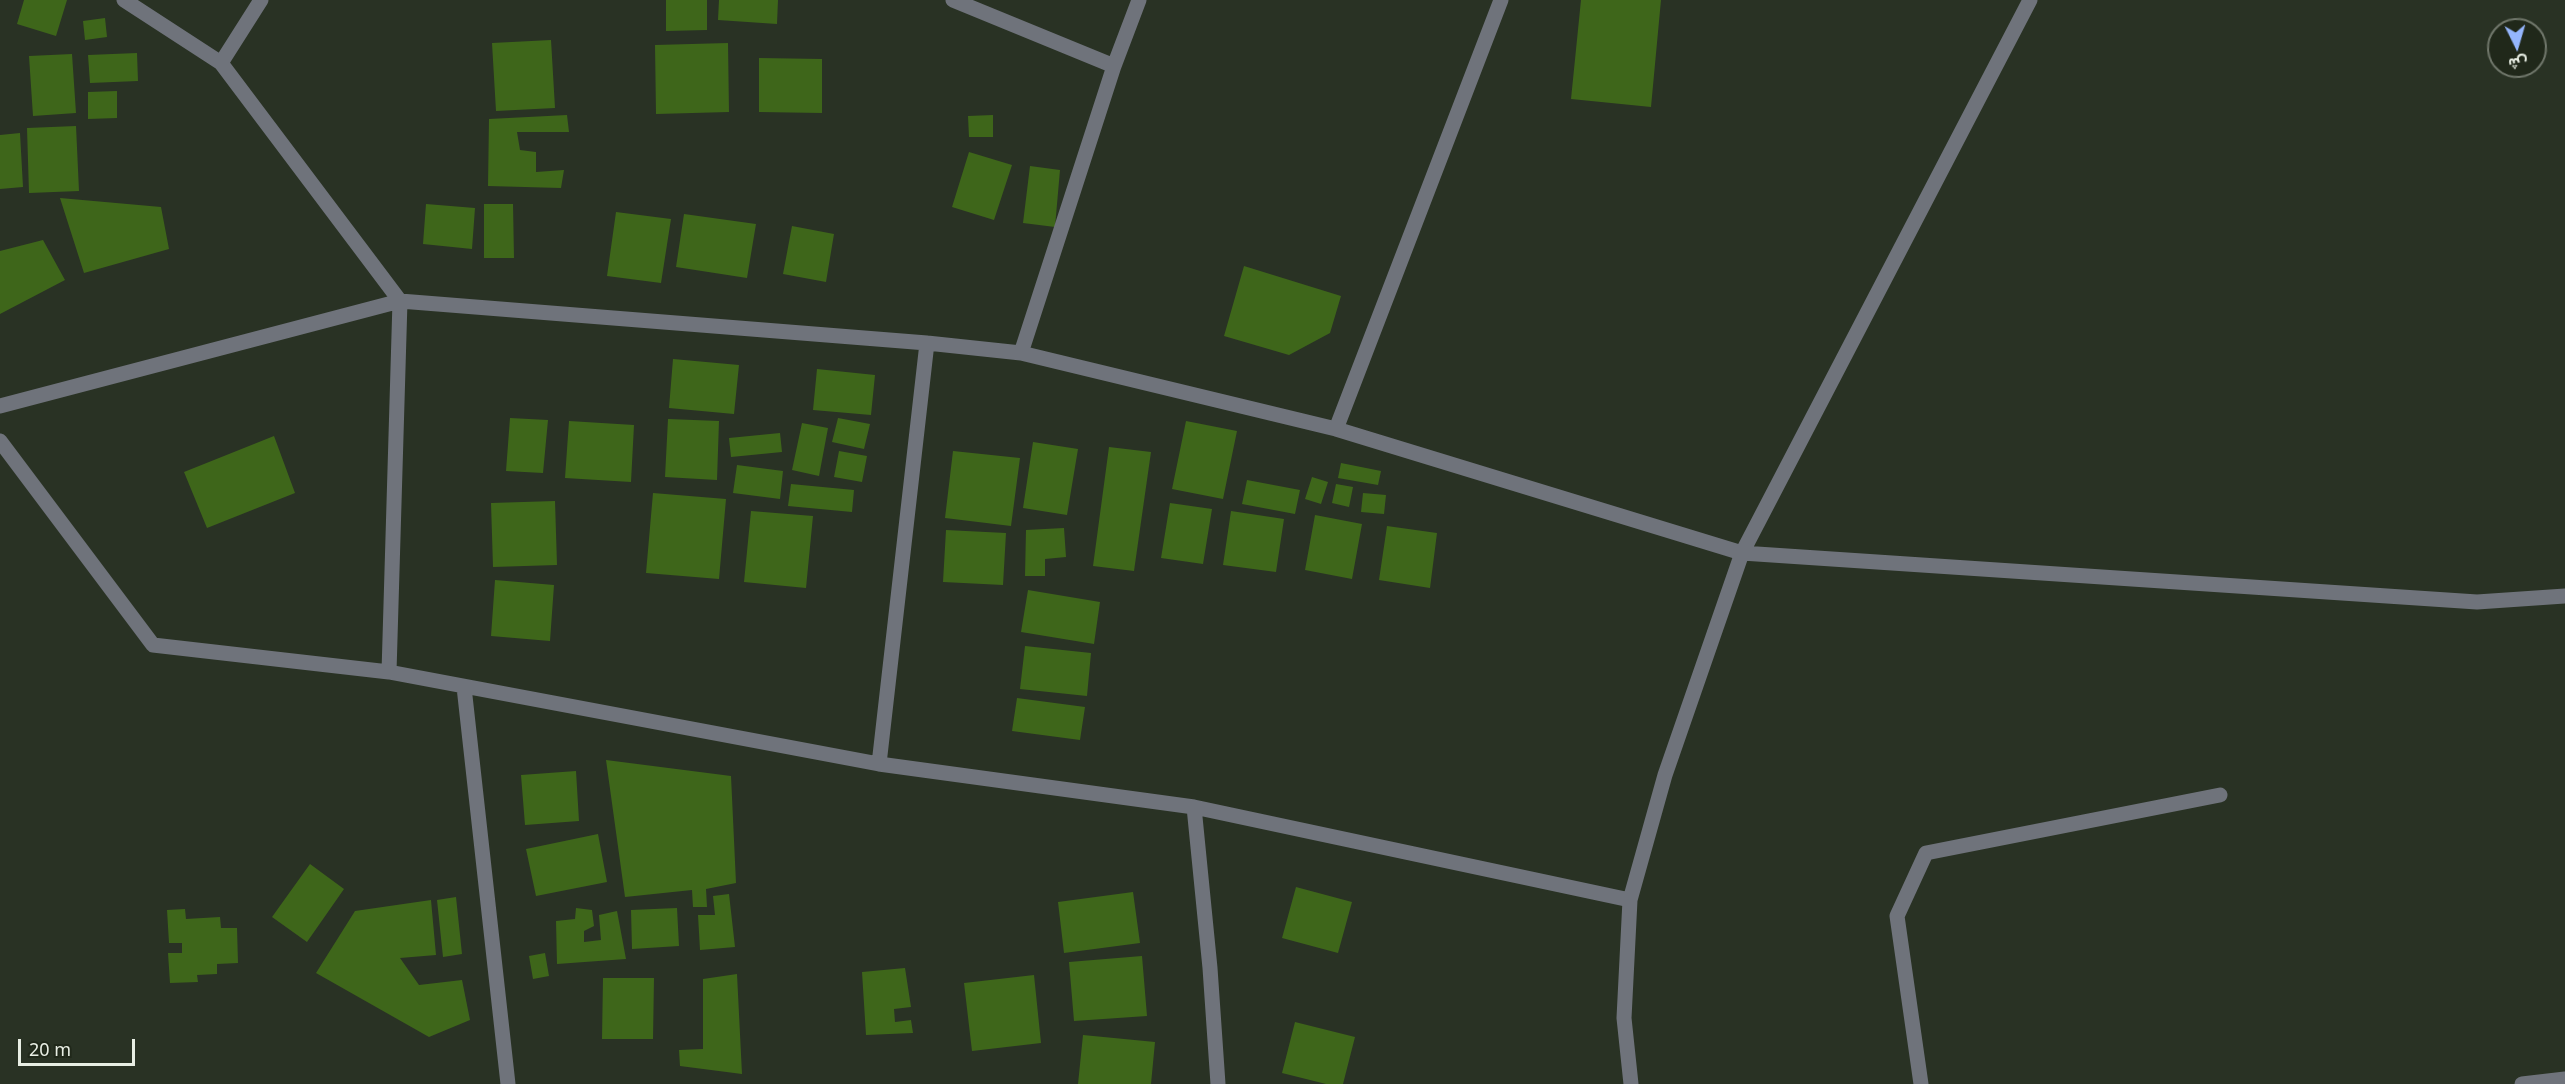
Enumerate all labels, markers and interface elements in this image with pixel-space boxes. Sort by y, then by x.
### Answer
north arrow [2487,18,2547,78]
text: ش [2508,52,2529,76]
scale bar [21,1027,138,1065]
text: 20 m [29,1037,71,1061]

